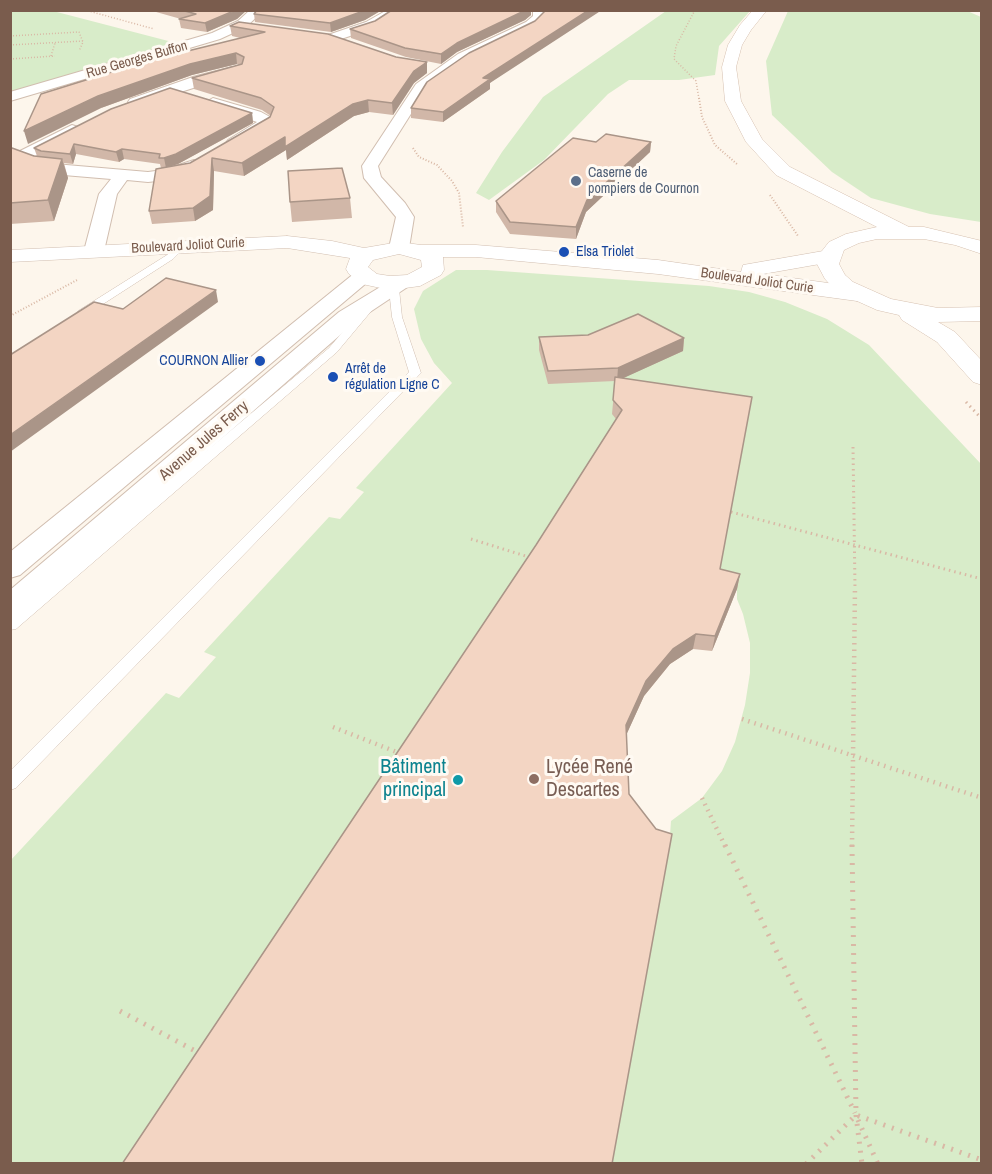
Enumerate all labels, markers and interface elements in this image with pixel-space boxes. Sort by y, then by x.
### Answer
street label: Rue Georges Buffon [84,38,190,82]
place label: Caserne de pompiers de Cournon [588,165,699,198]
marker: Caserne de pompiers de Cournon [569,174,583,188]
street label: Boulevard Joliot Curie [131,235,245,257]
place label: Elsa Triolet [576,244,634,260]
marker: Elsa Triolet [557,245,571,259]
street label: Boulevard Joliot Curie [700,265,814,297]
place label: COURNON Allier [159,353,248,369]
marker: COURNON Allier [253,354,267,368]
place label: Arrêt de régulation Ligne C [345,361,439,394]
marker: Arrêt de régulation Ligne C [326,370,340,384]
street label: Avenue Jules Ferry [155,397,253,485]
place label: Bâtiment principal [380,756,446,803]
place label: Lycée René Descartes [546,756,633,803]
marker: Lycée René Descartes [527,772,541,786]
marker: Bâtiment principal [451,773,465,787]

